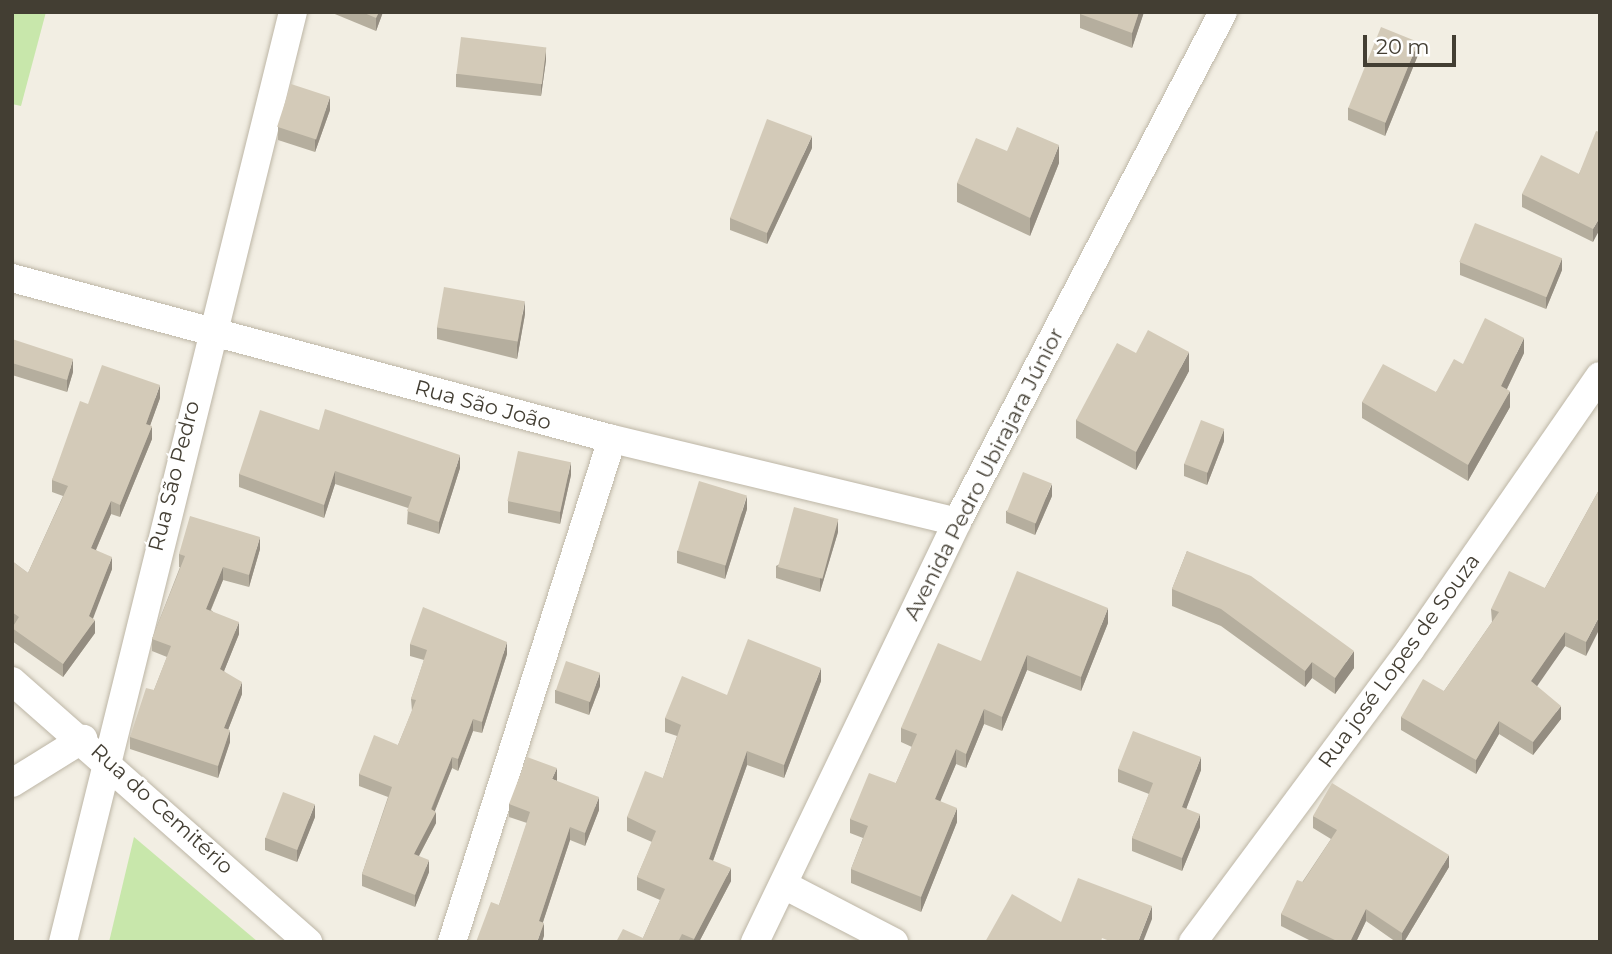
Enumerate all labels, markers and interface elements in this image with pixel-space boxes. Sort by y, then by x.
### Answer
scale bar [1367,21,1460,65]
text: 20 m [1376,34,1430,59]
street label: Avenida Pedro Ubirajara Júnior [899,324,1069,624]
street label: Rua São João [412,375,554,435]
street label: Rua São Pedro [143,398,205,554]
street label: Rua josé Lopes de Souza [1313,549,1485,773]
street label: Rua do Cemitério [86,738,238,880]

